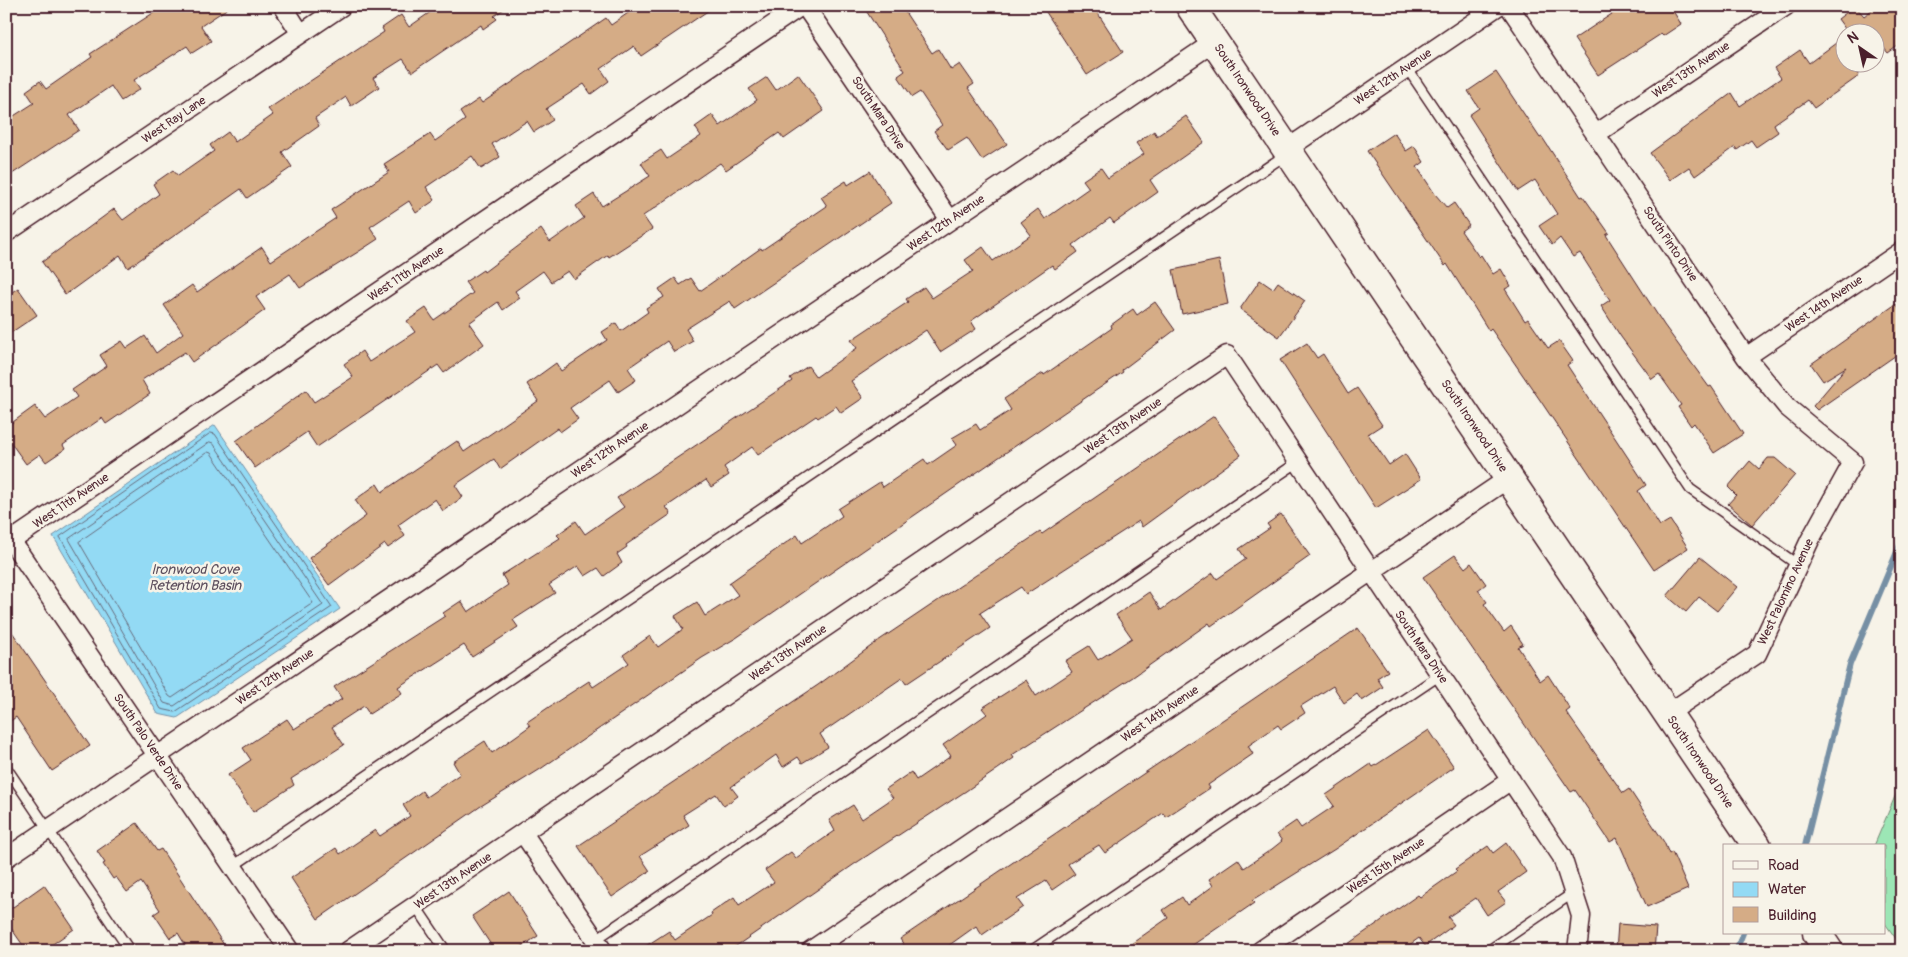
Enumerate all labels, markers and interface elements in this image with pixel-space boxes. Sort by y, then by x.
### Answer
north arrow [1836,22,1886,72]
text: N [1844,28,1862,47]
street label: West 13th Avenue [1649,38,1733,101]
street label: South Ironwood Drive [1211,41,1284,139]
street label: West 12th Avenue [1351,45,1435,108]
street label: South Mara Drive [848,74,908,152]
street label: West Ray Lane [139,93,209,147]
street label: West 12th Avenue [904,191,988,254]
street label: South Pinto Drive [1639,204,1701,284]
street label: West 11th Avenue [365,243,447,305]
street label: West 14th Avenue [1782,272,1866,336]
street label: South Ironwood Drive [1438,377,1511,475]
street label: West 13th Avenue [1081,394,1165,457]
street label: West 12th Avenue [568,418,652,481]
street label: West 11th Avenue [30,470,112,532]
street label: West Palomino Avenue [1755,537,1817,647]
water label: Ironwood Cove Retention Basin [149,561,242,594]
street label: South Mara Drive [1391,608,1451,686]
street label: West 13th Avenue [746,621,830,684]
street label: West 12th Avenue [233,645,317,708]
street label: West 14th Avenue [1118,682,1202,746]
street label: South Palo Verde Drive [110,691,186,793]
street label: South Ironwood Drive [1664,713,1737,811]
street label: West 15th Avenue [1344,835,1428,897]
legend [1723,844,1886,934]
street label: West 13th Avenue [411,849,495,912]
text: Road [1768,856,1799,875]
text: Water [1768,880,1807,899]
text: Building [1768,906,1816,925]

